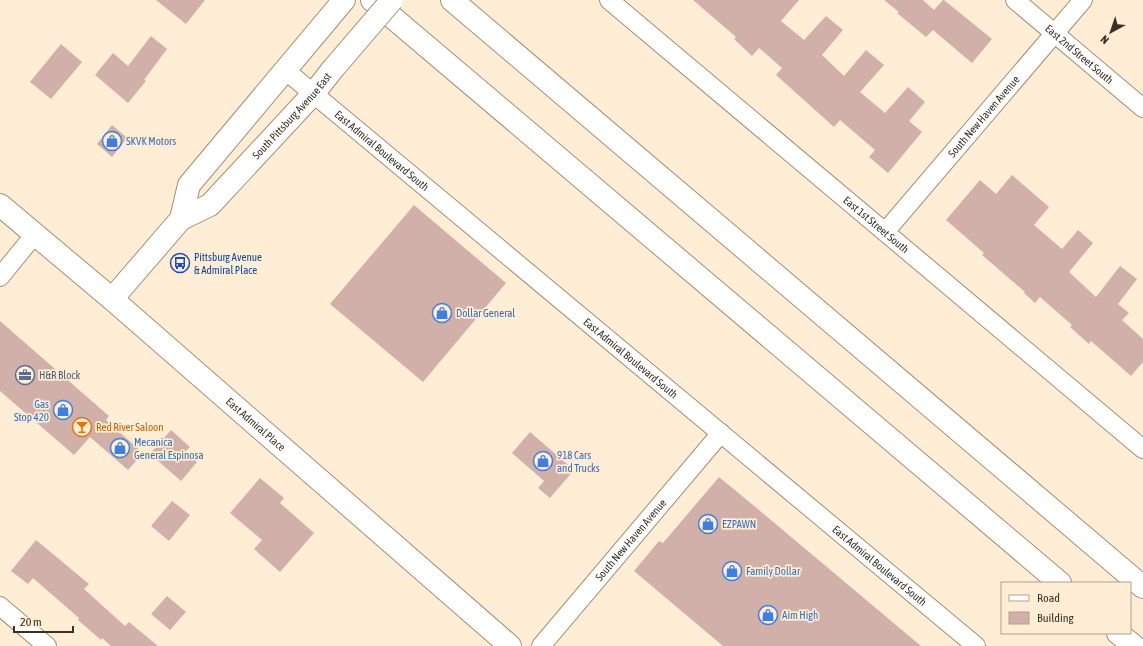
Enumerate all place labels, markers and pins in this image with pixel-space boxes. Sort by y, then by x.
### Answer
shop icon: SKVK Motors [101,130,123,152]
place label: SKVK Motors [126,135,176,147]
place label: Pittsburg Avenue & Admiral Place [194,251,262,276]
bus stop icon: Pittsburg Avenue & Admiral Place [169,252,191,274]
shop icon: Dollar General [431,302,453,324]
place label: Dollar General [456,307,515,319]
office icon: H&R Block [14,364,36,386]
place label: H&R Block [39,369,80,381]
place label: Gas Stop 420 [14,398,49,423]
shop icon: Gas Stop 420 [52,399,74,421]
bar icon: Red River Saloon [71,416,93,438]
place label: Red River Saloon [96,421,164,433]
place label: Mecanica General Espinosa [134,436,204,461]
shop icon: Mecanica General Espinosa [109,437,131,459]
place label: 918 Cars and Trucks [557,449,600,474]
shop icon: 918 Cars and Trucks [532,450,554,472]
shop icon: EZPAWN [697,513,719,535]
place label: EZPAWN [722,518,756,530]
shop icon: Family Dollar [721,560,743,582]
place label: Family Dollar [746,565,801,577]
shop icon: Aim High [757,604,779,626]
place label: Aim High [782,609,818,621]

